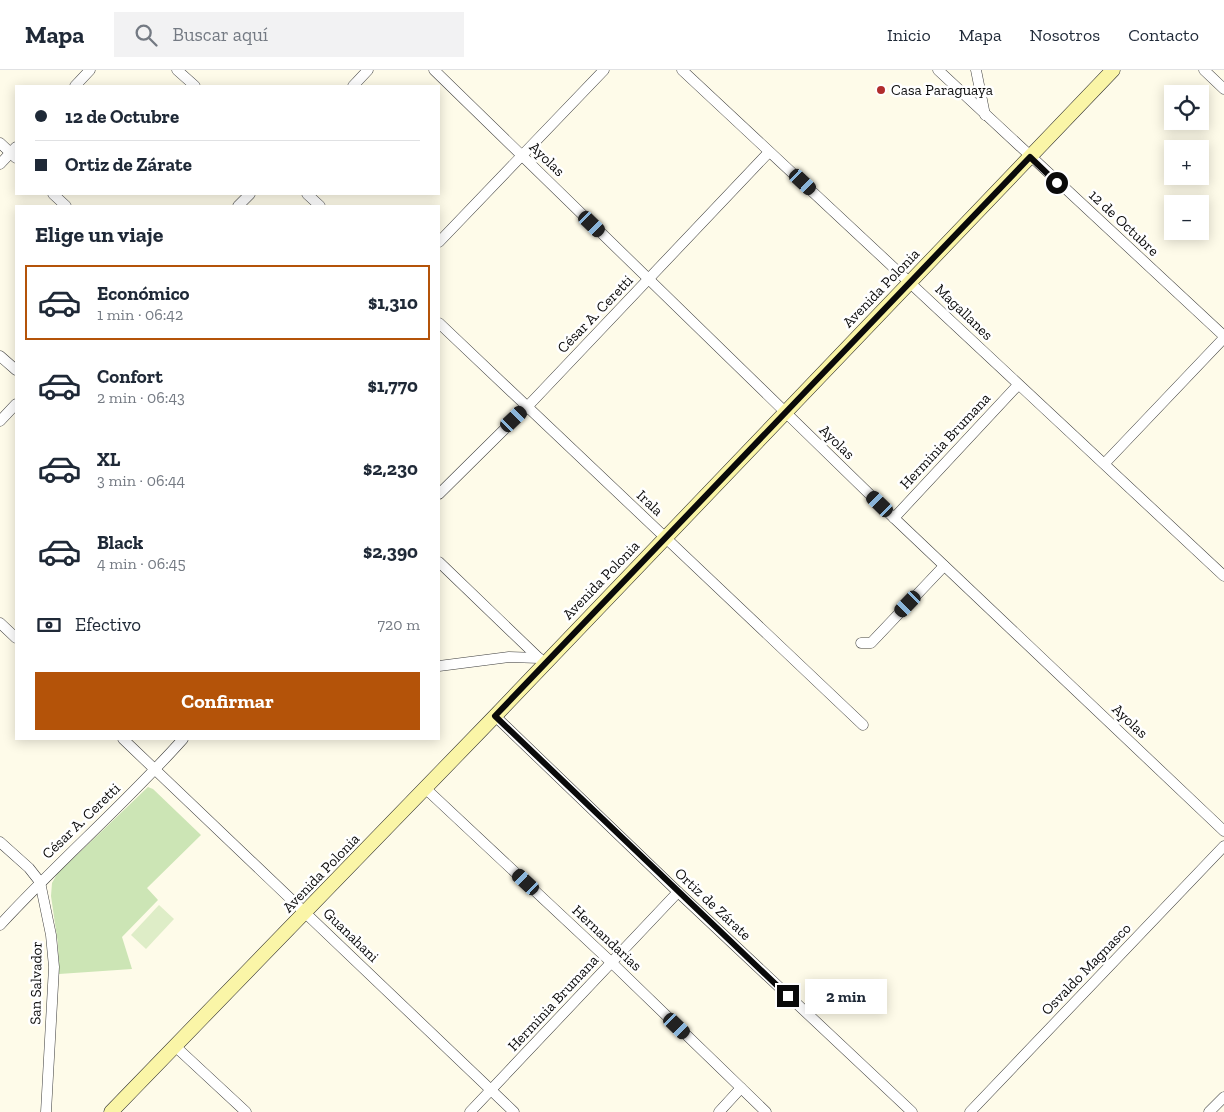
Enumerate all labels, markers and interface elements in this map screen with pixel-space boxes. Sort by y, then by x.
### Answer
search box [114,12,464,57]
text: Mapa [25,20,84,49]
icon: search [132,21,160,49]
text: Buscar aquí [172,23,268,46]
text: Inicio [887,24,931,46]
text: Mapa [959,24,1002,46]
text: Nosotros [1030,24,1100,46]
text: Contacto [1128,24,1199,46]
place label: Casa Paraguaya [891,81,993,99]
marker: Casa Paraguaya [875,84,887,96]
map controls [1164,85,1209,240]
button: locate [1164,85,1209,130]
text: 12 de Octubre [65,105,179,128]
street label: Ayolas [526,138,568,180]
button: + [1164,140,1209,185]
text: Ortiz de Zárate [65,153,192,176]
car [786,166,819,198]
route start [1046,172,1068,194]
street label: 12 de Octubre [1085,186,1163,260]
button: − [1164,195,1209,240]
car [575,208,608,240]
text: Elige un viaje [35,221,163,248]
street label: Avenida Polonia [839,245,923,331]
street label: César A. Ceretti [553,271,637,357]
icon: car [37,280,82,325]
street label: Magallanes [931,280,997,344]
text: Económico [97,282,190,305]
text: $1,310 [368,291,418,314]
text: 1 min · 06:42 [97,305,183,324]
icon: car [37,363,82,408]
text: Confort [97,365,163,388]
text: $1,770 [368,374,418,397]
text: 2 min · 06:43 [97,388,185,407]
street label: Herminia Brumana [896,389,994,493]
car [497,403,530,435]
street label: Ayolas [816,421,858,463]
icon: car [37,446,82,491]
text: XL [97,448,120,471]
text: $2,230 [363,457,418,480]
text: 3 min · 06:44 [97,471,185,490]
street label: Irala [633,486,667,520]
car [863,488,896,520]
icon: car [37,529,82,574]
text: Black [97,531,143,554]
street label: Avenida Polonia [559,537,643,623]
text: $2,390 [363,540,418,563]
text: 4 min · 06:45 [97,554,186,573]
car [892,588,923,620]
icon: cash [35,611,63,639]
text: Efectivo [75,613,141,636]
text: 720 m [378,615,420,634]
button: Confirmar [35,672,420,730]
street label: Ayolas [1108,700,1152,742]
street label: César A. Ceretti [38,779,124,863]
street label: Avenida Polonia [279,830,363,916]
street label: Ortiz de Zárate [671,864,755,944]
car [509,866,542,898]
street label: Hernandarias [568,901,646,975]
street label: Guanahani [319,904,383,966]
street label: Osvaldo Magnasco [1037,919,1135,1019]
street label: San Salvador [26,941,46,1025]
street label: Herminia Brumana [504,951,602,1055]
callout: 2 min [806,978,888,1014]
route end [777,985,799,1007]
text: 2 min [826,987,866,1006]
car [660,1010,693,1042]

